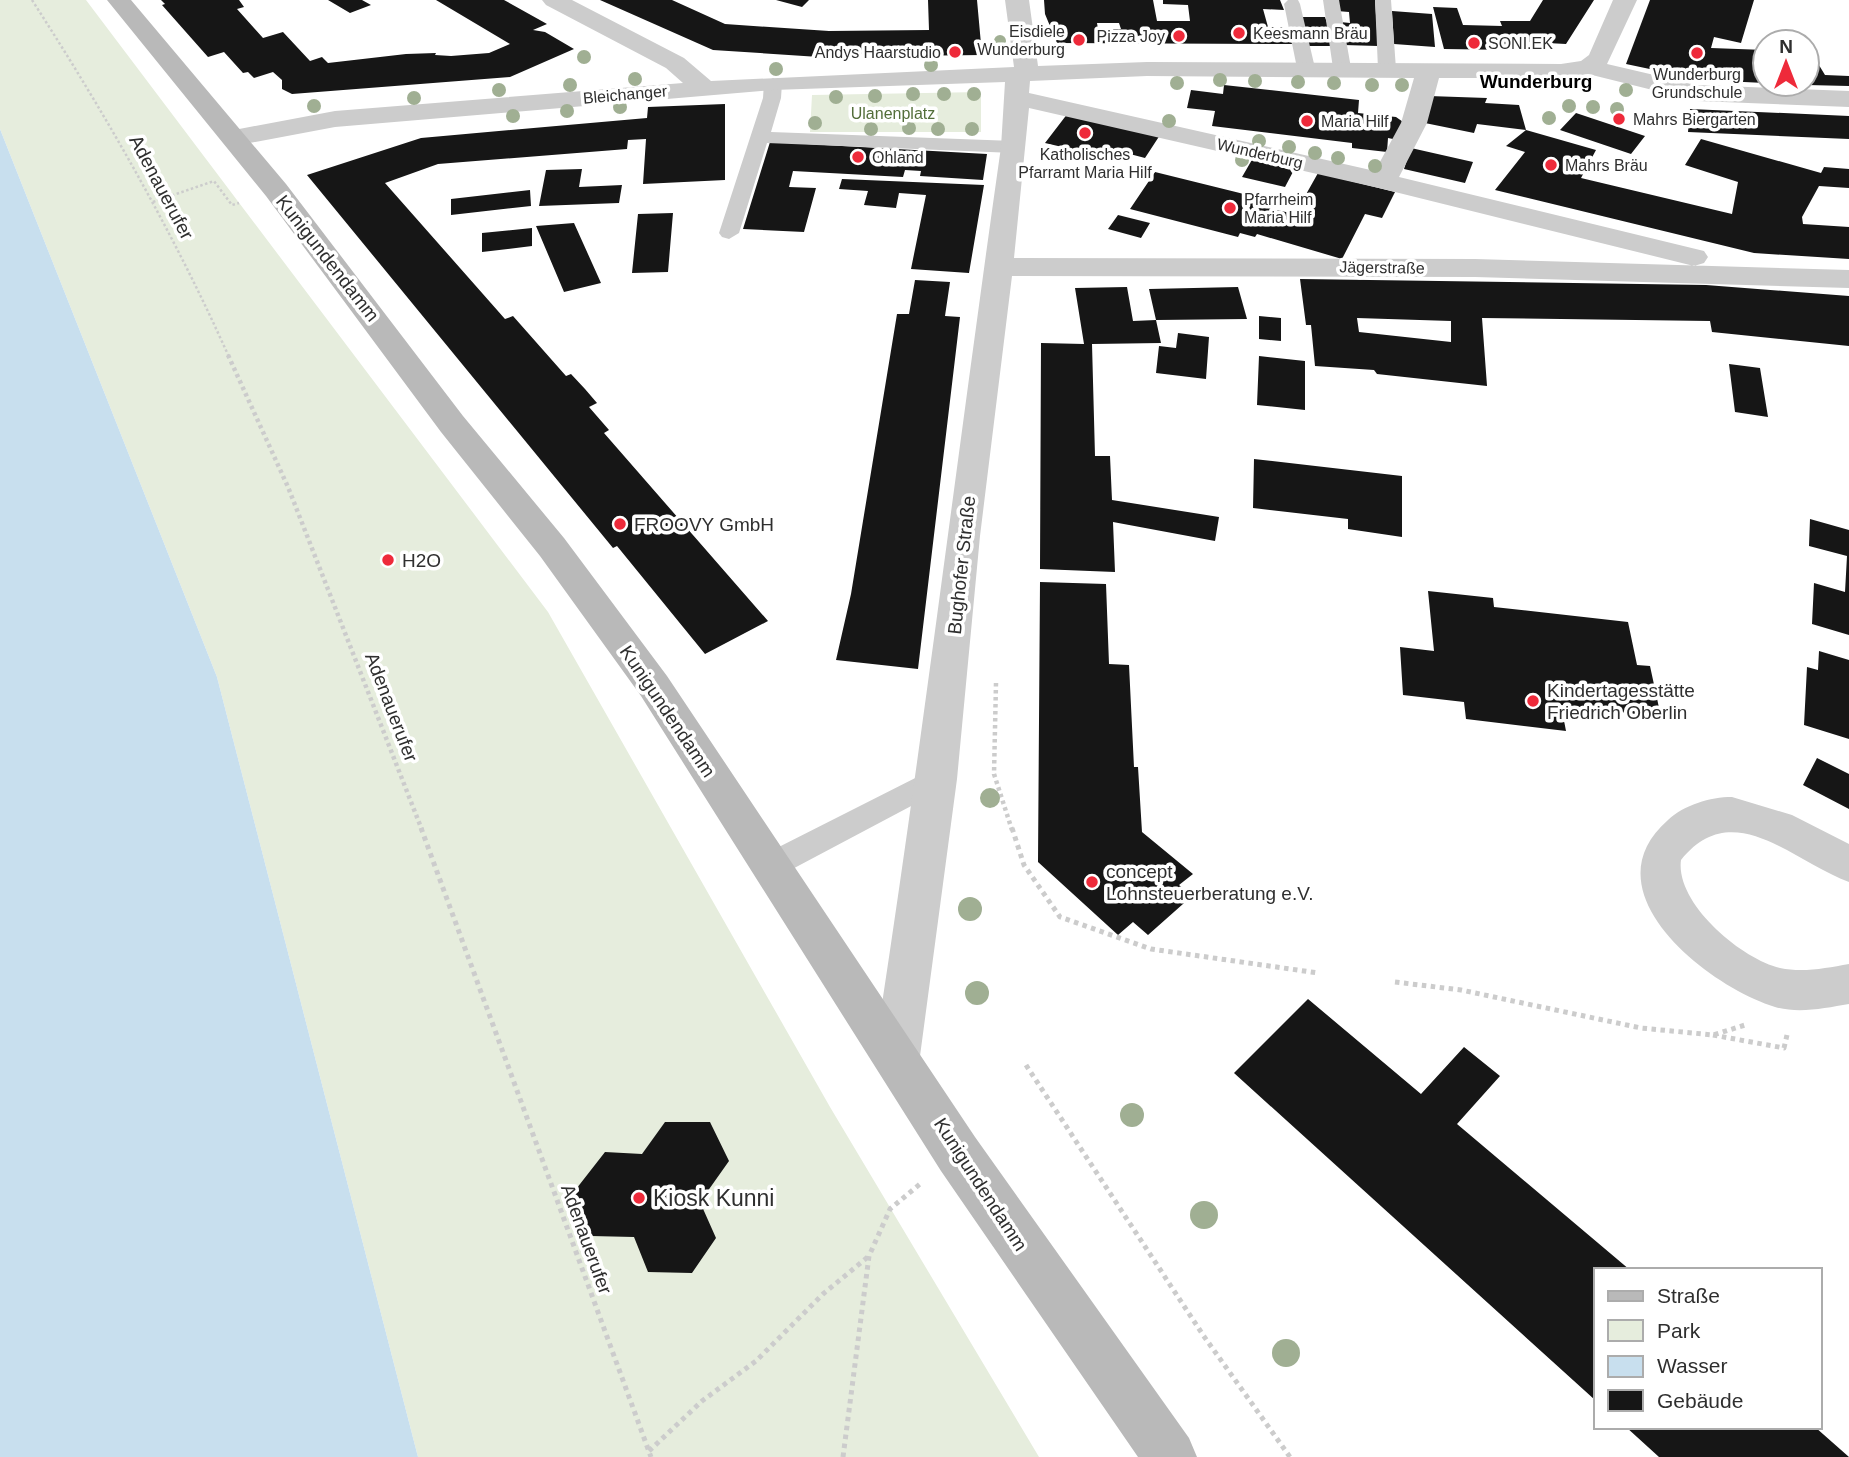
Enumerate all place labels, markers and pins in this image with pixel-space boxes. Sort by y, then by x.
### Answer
place label: Eisdiele Wunderburg [977,23,1065,58]
marker: Keesmann Bräu [1231,25,1247,41]
place label: Keesmann Bräu [1253,25,1368,42]
place label: Pizza Joy [1097,28,1165,45]
marker: Pizza Joy [1171,28,1187,44]
marker: Eisdiele Wunderburg [1071,32,1087,48]
marker: SONI.EK [1466,35,1482,51]
place label: SONI.EK [1488,35,1553,52]
place label: Andys Haarstudio [815,44,941,61]
marker: Andys Haarstudio [947,44,963,60]
marker: Wunderburg Grundschule [1689,45,1705,61]
place label: Wunderburg Grundschule [1652,66,1742,101]
marker: Mahrs Biergarten [1611,111,1627,127]
place label: Mahrs Biergarten [1633,111,1756,128]
marker: Maria Hilf [1299,113,1315,129]
place label: Maria Hilf [1321,113,1389,130]
marker: Katholisches Pfarramt Maria Hilf [1077,125,1093,141]
place label: Katholisches Pfarramt Maria Hilf [1018,146,1152,181]
marker: Ohland [850,149,866,165]
place label: Ohland [872,149,924,166]
marker: Mahrs Bräu [1543,157,1559,173]
place label: Mahrs Bräu [1565,157,1648,174]
place label: Pfarrheim Maria Hilf [1244,191,1313,226]
marker: Pfarrheim Maria Hilf [1222,200,1238,216]
place label: FROOVY GmbH [634,514,774,535]
marker: FROOVY GmbH [612,516,628,532]
place label: H2O [402,550,441,571]
marker: H2O [380,552,396,568]
place label: Kindertagesstätte Friedrich Oberlin [1547,680,1695,723]
marker: Kindertagesstätte Friedrich Oberlin [1525,693,1541,709]
place label: concept Lohnsteuerberatung e.V. [1106,861,1313,904]
marker: concept Lohnsteuerberatung e.V. [1084,874,1100,890]
place label: Kiosk Kunni [653,1185,774,1211]
marker: Kiosk Kunni [631,1190,647,1206]

